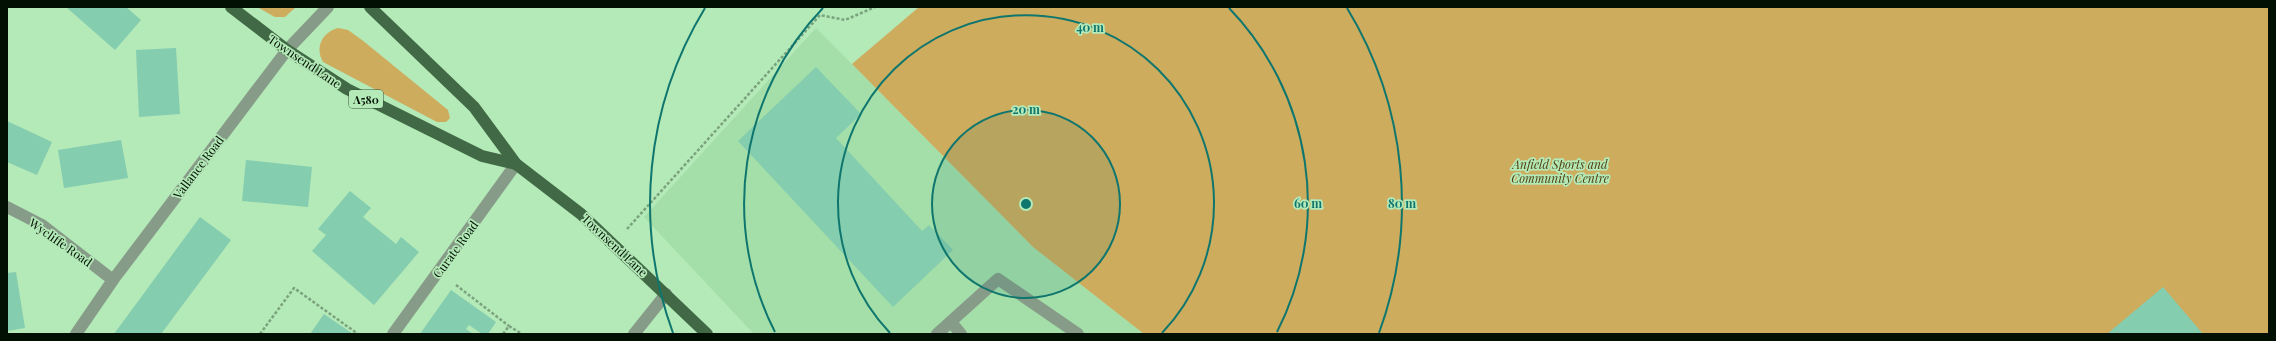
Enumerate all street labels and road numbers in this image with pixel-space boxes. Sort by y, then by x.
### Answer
street label: Townsend Lane [265,31,345,91]
road number: A580 [349,90,383,108]
street label: Vallance Road [168,132,227,203]
street label: Townsend Lane [579,210,651,280]
street label: Wycliffe Road [26,214,96,270]
street label: Curate Road [429,217,481,281]

